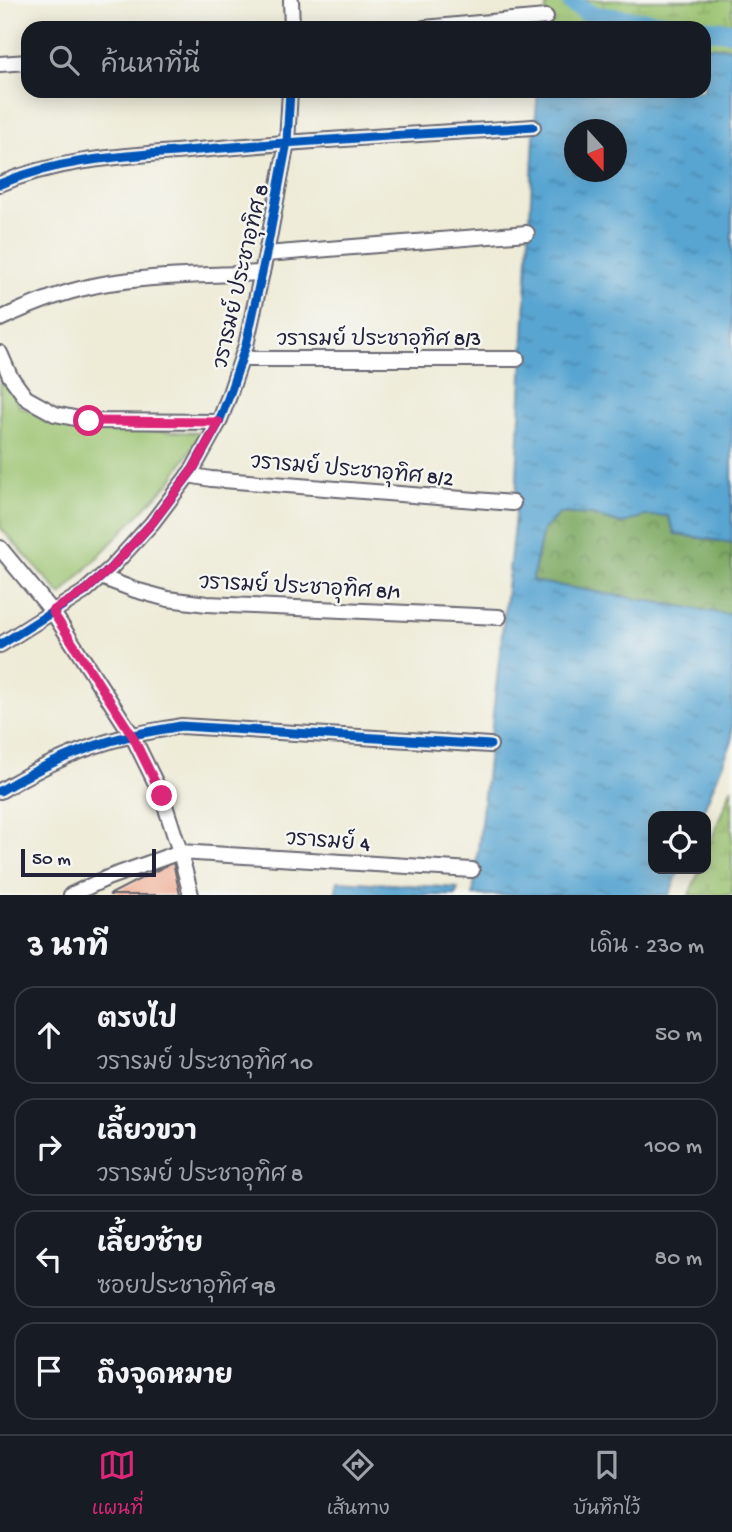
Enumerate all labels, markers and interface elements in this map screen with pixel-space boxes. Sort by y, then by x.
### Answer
search box [21,21,711,98]
icon: search [45,41,83,79]
text: ค้นหาที่นี่ [101,52,200,83]
north arrow [564,119,627,182]
street label: วรารมย์ ประชาอุทิศ 8 [206,181,277,371]
street label: วรารมย์ ประชาอุทิศ 8/3 [277,325,481,354]
route start [73,405,104,436]
street label: วรารมย์ ประชาอุทิศ 8/2 [249,447,455,494]
street label: วรารมย์ ประชาอุทิศ 8/1 [198,568,402,607]
route end [146,780,177,811]
map controls [648,811,711,874]
button: locate [648,811,711,874]
street label: วรารมย์ 4 [285,824,371,859]
scale bar [21,846,156,878]
text: 50 m [32,849,71,872]
text: 3 นาที [28,932,109,967]
text: เดิน · 230 m [589,934,704,961]
text: ตรงไป [97,1007,177,1038]
icon: ahead [30,1016,68,1054]
text: 50 m [655,1022,702,1049]
text: วรารมย์ ประชาอุทิศ 10 [97,1051,313,1078]
text: เลี้ยวขวา [97,1119,197,1150]
icon: right [30,1128,68,1166]
text: 100 m [645,1134,702,1161]
text: วรารมย์ ประชาอุทิศ 8 [97,1163,303,1190]
text: เลี้ยวซ้าย [97,1231,203,1262]
icon: left [30,1240,68,1278]
text: 80 m [655,1246,702,1273]
text: ซอยประชาอุทิศ 98 [97,1275,276,1302]
icon: arrive [30,1352,68,1390]
text: ถึงจุดหมาย [97,1363,233,1394]
tab: แผนที่ [92,1446,143,1522]
tab: เส้นทาง [327,1446,390,1522]
tab: บันทึกไว้ [573,1446,640,1522]

